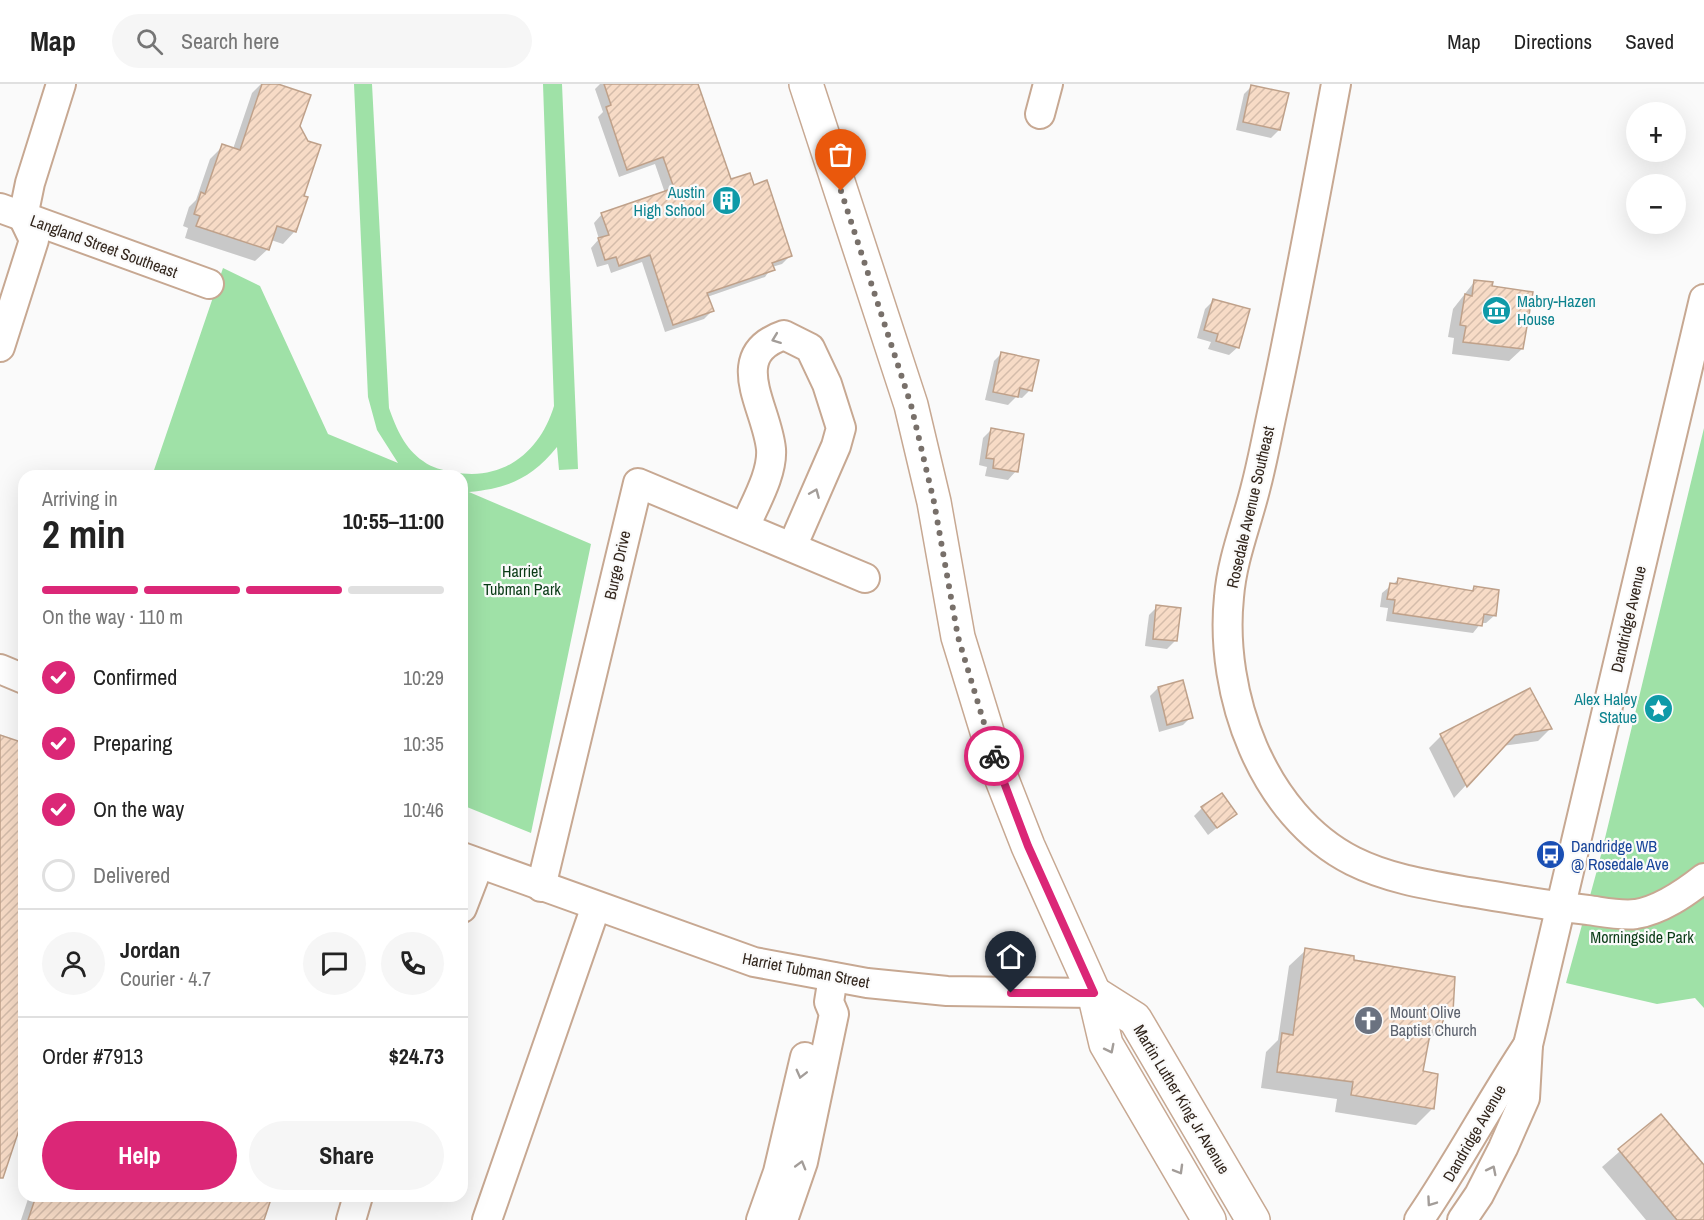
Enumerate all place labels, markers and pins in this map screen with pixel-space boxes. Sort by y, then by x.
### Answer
pin [815,129,866,191]
place label: Austin High School [634,181,705,221]
building icon: Austin High School [710,185,742,217]
place label: Mabry-Hazen House [1517,290,1596,330]
museum icon: Mabry-Hazen House [1480,294,1512,326]
place label: Alex Haley Statue [1573,688,1637,728]
place icon: Alex Haley Statue [1642,692,1674,724]
place label: Dandridge WB @ Rosedale Ave [1571,835,1669,875]
bus stop icon: Dandridge WB @ Rosedale Ave [1534,839,1566,871]
pin [985,931,1036,993]
place label: Mount Olive Baptist Church [1390,1001,1477,1041]
church icon: Mount Olive Baptist Church [1353,1005,1385,1037]

